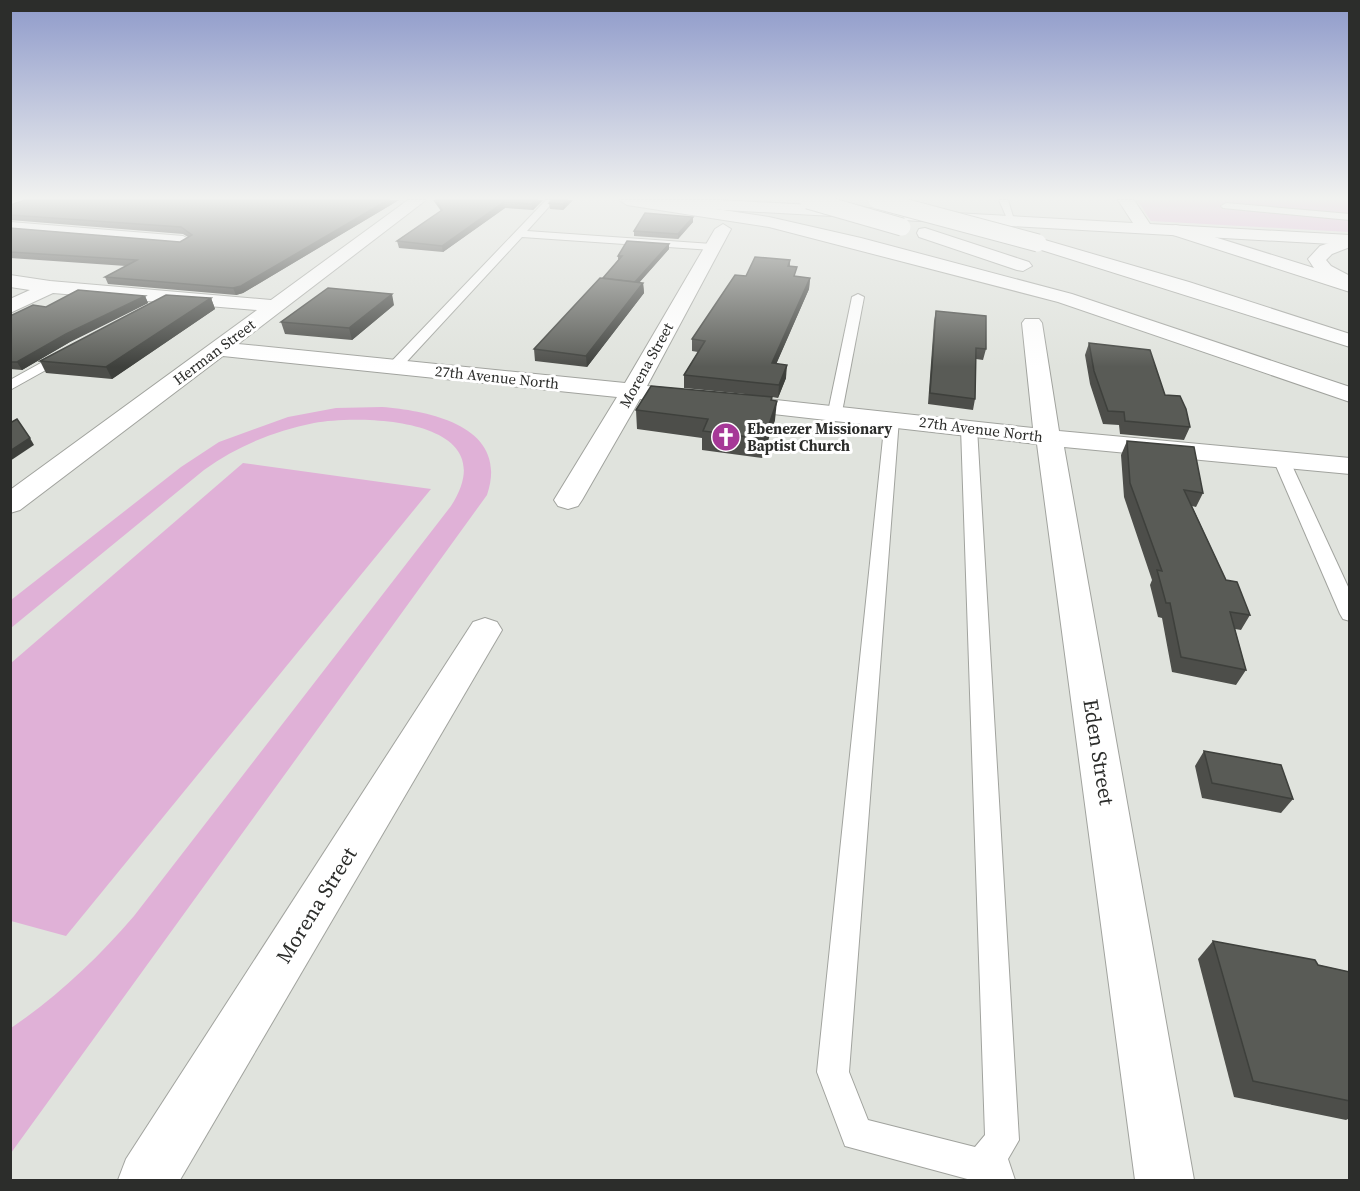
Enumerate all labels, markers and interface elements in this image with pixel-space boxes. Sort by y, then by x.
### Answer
street label: Herman Street [169,314,260,390]
street label: Morena Street [614,319,678,411]
street label: 27th Avenue North [434,360,560,394]
street label: 27th Avenue North [918,411,1044,447]
place label: Ebenezer Missionary Baptist Church [747,418,892,456]
church icon: Ebenezer Missionary Baptist Church [710,421,742,453]
street label: Eden Street [1076,697,1122,807]
street label: Morena Street [269,841,363,969]

